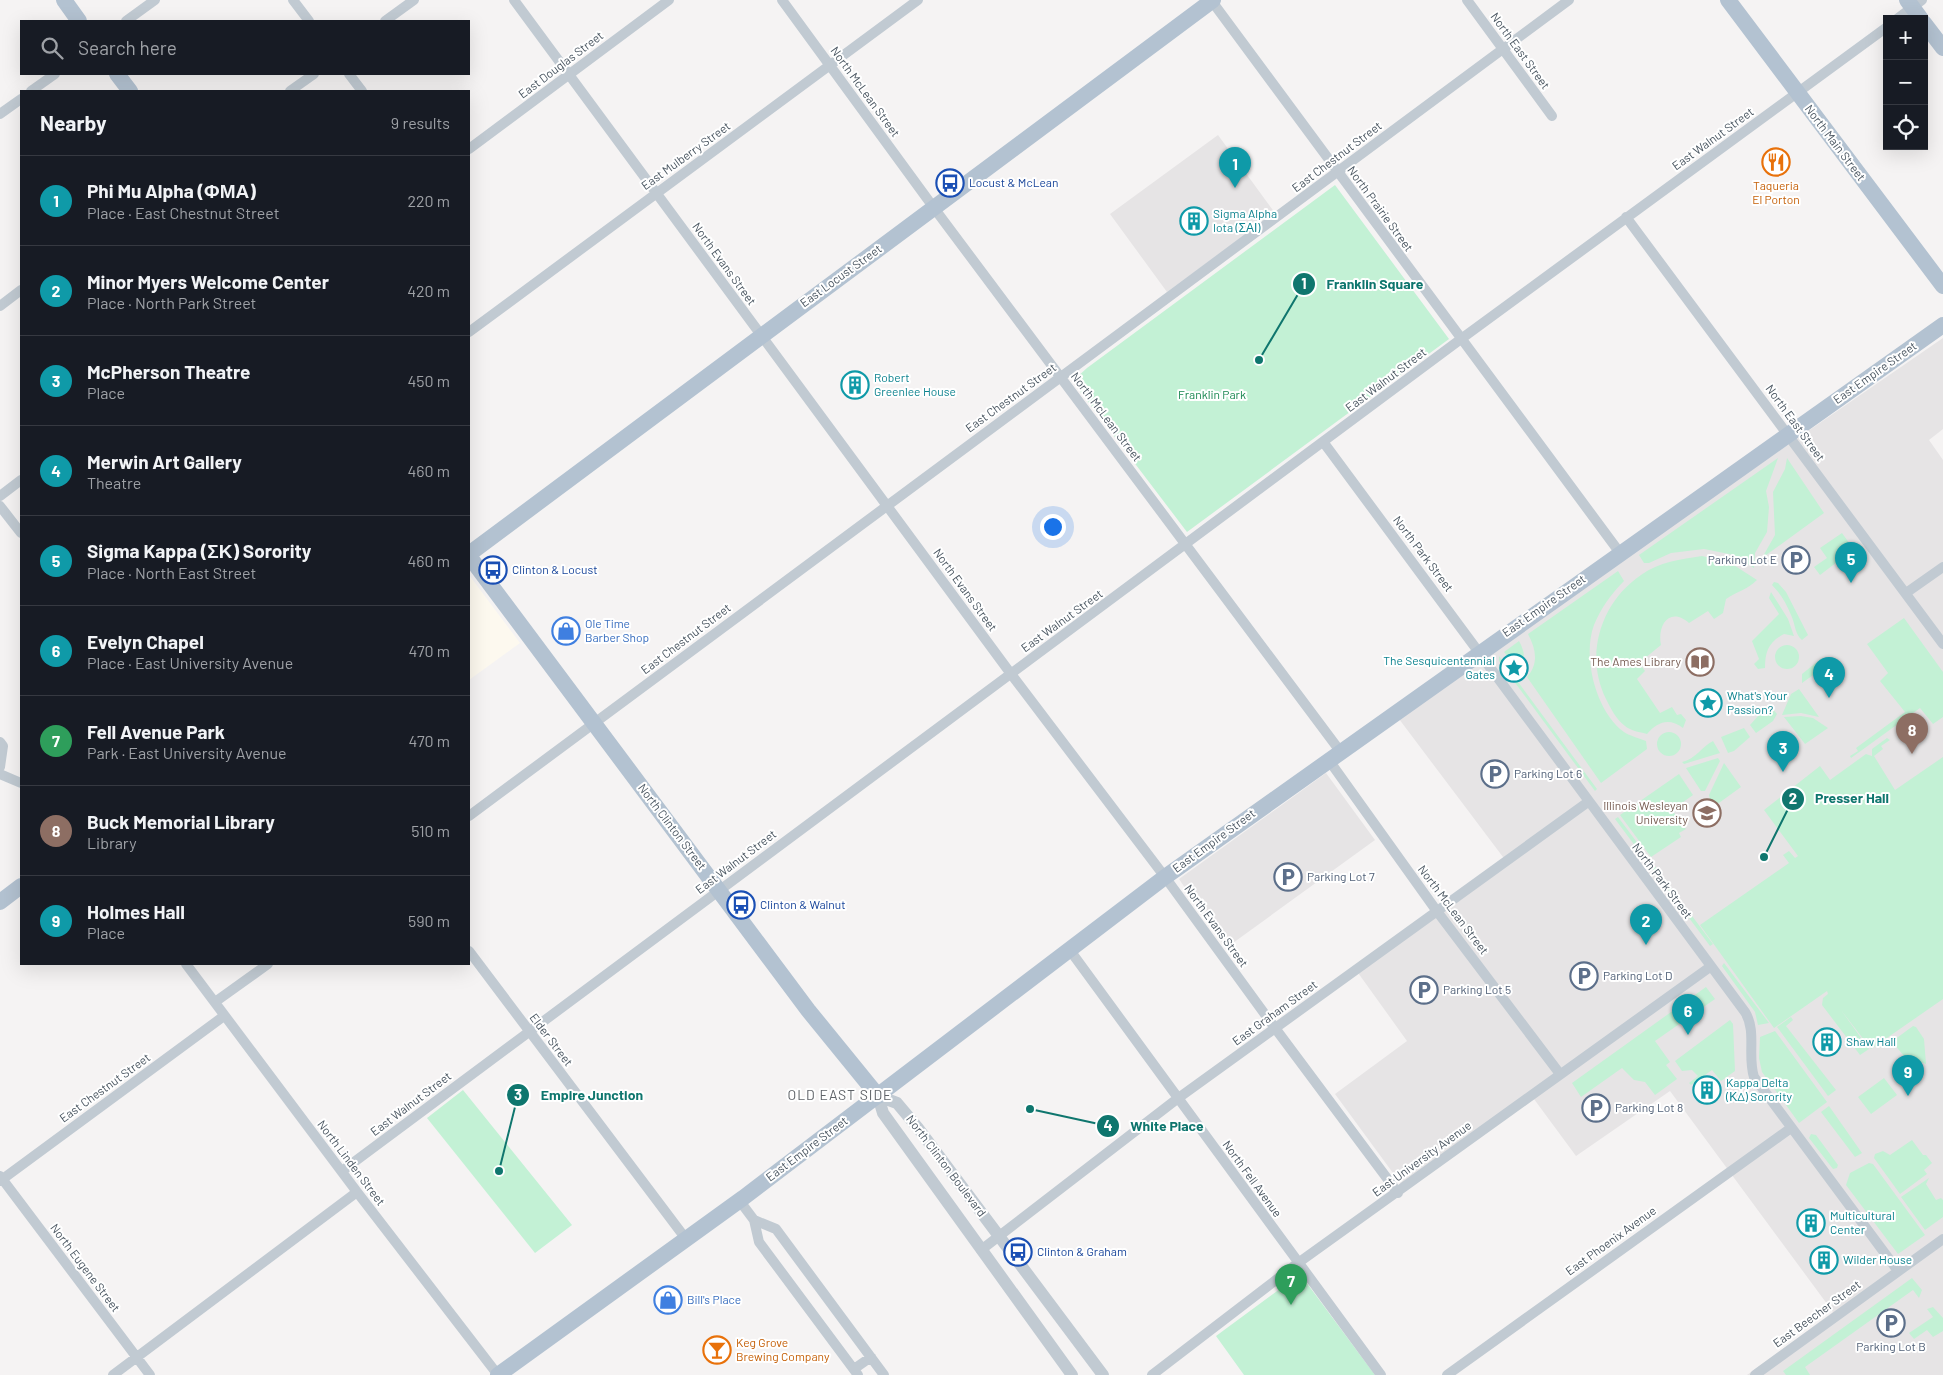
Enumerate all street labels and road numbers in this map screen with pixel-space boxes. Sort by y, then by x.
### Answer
street label: North East Street [1488,9,1553,91]
street label: East Douglas Street [515,28,606,101]
street label: North McLean Street [828,44,903,139]
street label: North Main Street [1803,102,1869,183]
street label: East Walnut Street [1669,104,1756,172]
street label: East Mulberry Street [638,118,733,192]
street label: East Chestnut Street [1289,118,1384,194]
street label: North Prairie Street [1345,163,1416,254]
street label: North Evans Street [690,219,760,307]
street label: East Locust Street [797,241,884,309]
street label: East Empire Street [1830,338,1919,406]
street label: East Walnut Street [1342,344,1428,414]
street label: East Chestnut Street [962,360,1058,435]
street label: North McLean Street [1069,369,1145,464]
street label: North East Street [1763,381,1828,463]
street label: North Park Street [1391,513,1457,594]
street label: North Evans Street [931,545,1001,633]
street label: East Empire Street [1499,571,1588,639]
street label: East Walnut Street [1018,586,1105,654]
street label: East Chestnut Street [638,600,733,676]
street label: North Clinton Street [636,781,710,872]
street label: East Empire Street [1169,806,1257,875]
street label: East Walnut Street [692,826,778,896]
street label: North Park Street [1630,840,1696,921]
street label: North McLean Street [1416,862,1492,957]
street label: North Evans Street [1182,881,1252,969]
street label: East Graham Street [1229,977,1320,1048]
street label: Elder Street [527,1010,576,1069]
street label: East Chestnut Street [56,1050,152,1125]
street label: East Walnut Street [367,1068,453,1138]
street label: North Clinton Boulevard [904,1112,990,1219]
street label: East Empire Street [763,1113,850,1183]
street label: North Linden Street [315,1117,388,1208]
street label: East University Avenue [1369,1118,1474,1199]
street label: North Fell Avenue [1220,1137,1285,1219]
street label: East Phoenix Avenue [1563,1203,1658,1278]
street label: North Eugene Street [48,1221,124,1314]
street label: East Beecher Street [1770,1277,1863,1350]

